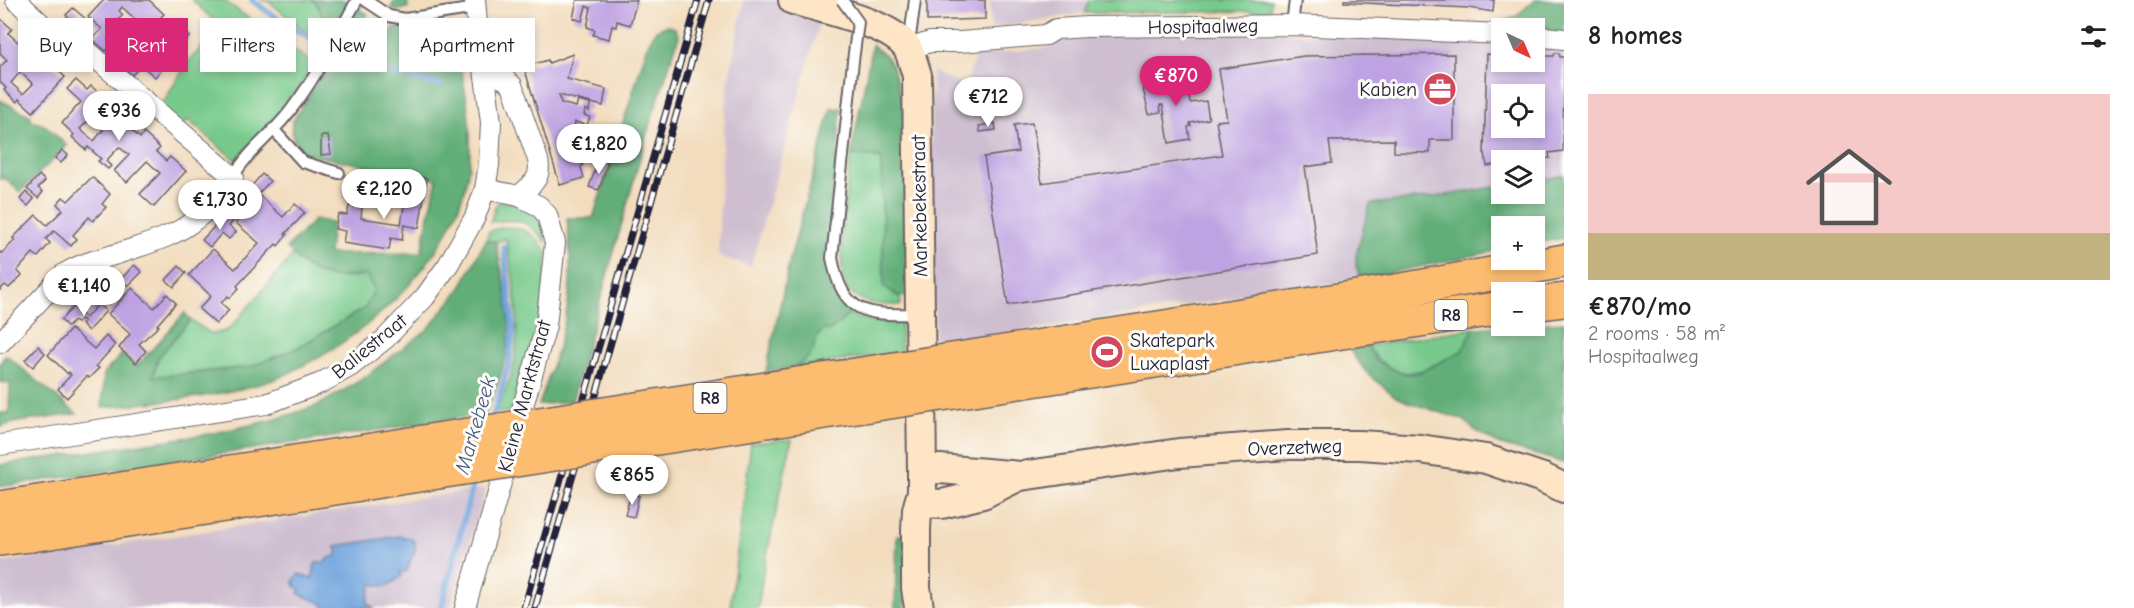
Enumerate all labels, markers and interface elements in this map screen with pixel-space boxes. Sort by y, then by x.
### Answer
street label: Hospitaalweg [1147,14,1259,39]
chip: Buy [18,18,93,72]
chip: Rent [105,18,188,72]
chip: Filters [200,18,296,72]
chip: New [308,18,387,72]
chip: Apartment [399,18,535,72]
north arrow [1491,18,1545,72]
map controls [1491,18,1545,336]
icon: filters [2077,20,2110,53]
text: 8 homes [1588,21,1682,51]
pin: €870 [1140,56,1212,107]
text: €870 [1154,64,1198,87]
office icon: Kabien [1422,71,1458,107]
pin: €712 [952,77,1024,128]
place label: Kabien [1359,78,1417,101]
button: locate [1491,84,1545,138]
text: €712 [968,85,1008,108]
pin: €936 [83,91,155,142]
text: €936 [97,99,141,122]
pin: €1,820 [550,124,648,175]
text: €1,820 [570,132,628,155]
street label: Markebekestraat [907,133,932,277]
icon: home [1795,133,1903,241]
button: layers [1491,150,1545,204]
pin: €2,120 [335,169,433,220]
text: €2,120 [356,177,412,200]
pin: €1,730 [171,180,269,231]
text: €1,730 [192,188,248,211]
button: + [1491,216,1545,270]
pin: €1,140 [35,266,133,317]
text: €1,140 [57,274,111,297]
button: − [1491,282,1545,336]
text: €870/mo [1588,292,1691,322]
road number: R8 [1434,300,1468,330]
street label: Baliestraat [327,308,412,384]
street label: Kleine Marktstraat [493,316,556,475]
text: 2 rooms · 58 m² [1588,322,1725,345]
place label: Skatepark Luxaplast [1130,329,1215,375]
sports icon: Skatepark Luxaplast [1089,334,1125,370]
text: Hospitaalweg [1588,345,1699,368]
water label: Markebeek [449,373,501,477]
road number: R8 [694,383,726,413]
street label: Overzetweg [1247,434,1343,461]
pin: €865 [596,455,668,506]
text: €865 [609,463,655,486]

